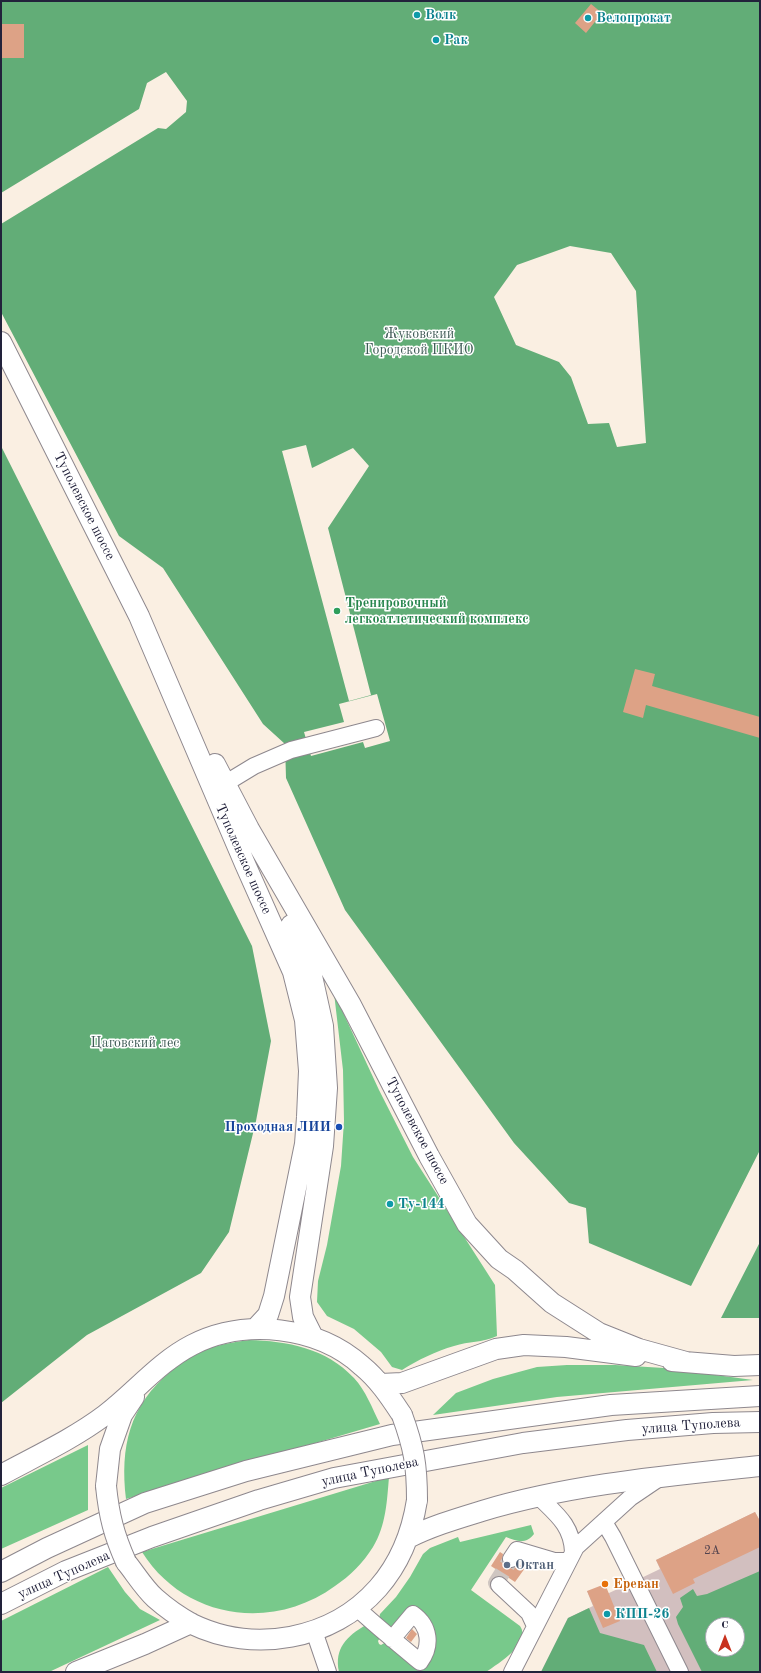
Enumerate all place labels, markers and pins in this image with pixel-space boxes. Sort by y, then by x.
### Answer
place label: Волк [425,7,456,23]
marker: Волк [412,10,422,20]
place label: Велопрокат [596,10,671,26]
marker: Велопрокат [583,13,593,23]
place label: Рак [444,32,468,48]
marker: Рак [431,35,441,45]
place label: Тренировочный легкоатлетический комплекс [345,595,529,628]
marker: Тренировочный легкоатлетический комплекс [332,606,342,616]
place label: Проходная ЛИИ [224,1119,331,1135]
marker: Проходная ЛИИ [334,1122,344,1132]
place label: Ty-144 [398,1196,445,1212]
marker: Ty-144 [385,1199,395,1209]
place label: Октан [515,1557,554,1573]
marker: Октан [502,1560,512,1570]
place label: Ереван [613,1576,659,1592]
marker: Ереван [600,1579,610,1589]
place label: КПП-26 [615,1606,669,1622]
marker: КПП-26 [602,1609,612,1619]

